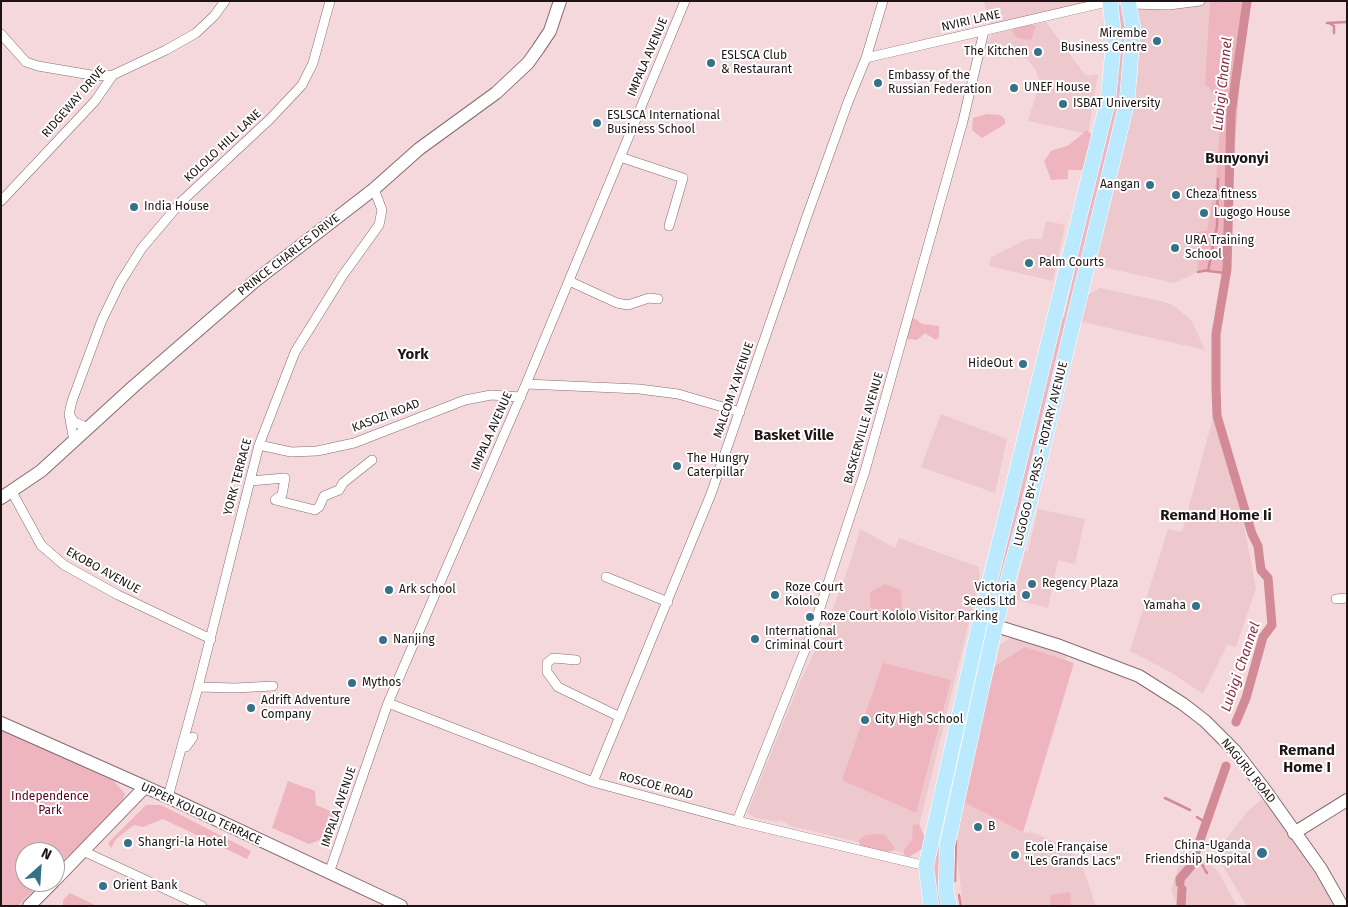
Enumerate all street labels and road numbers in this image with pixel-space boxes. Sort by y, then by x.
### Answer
street label: NVIRI LANE [940,7,1002,35]
street label: IMPALA AVENUE [625,15,671,99]
street label: RIDGEWAY DRIVE [39,63,109,141]
street label: KOLOLO HILL LANE [181,107,265,185]
street label: PRINCE CHARLES DRIVE [235,211,343,299]
street label: MALCOM X AVENUE [711,340,757,440]
street label: LUGOGO BY-PASS - ROTARY AVENUE [1011,360,1071,548]
street label: BASKERVILLE AVENUE [841,371,887,485]
street label: IMPALA AVENUE [468,390,516,472]
street label: KASOZI ROAD [350,396,422,436]
street label: YORK TERRACE [221,437,255,517]
street label: EKOBO AVENUE [63,545,143,597]
street label: NAGURU ROAD [1218,736,1278,806]
street label: IMPALA AVENUE [318,765,360,849]
street label: ROSCOE ROAD [617,769,695,803]
street label: UPPER KOLOLO TERRACE [138,780,264,848]

